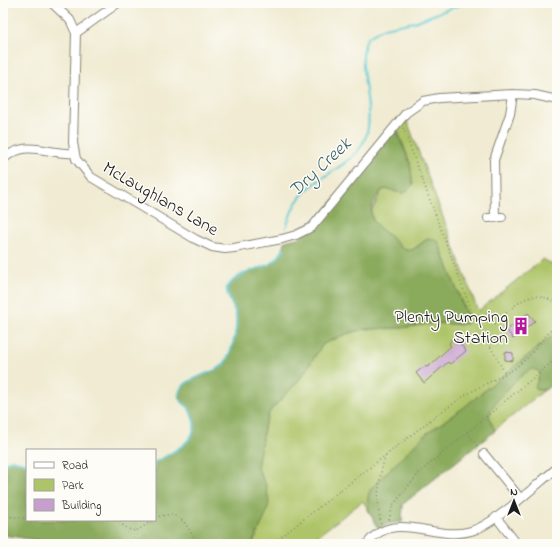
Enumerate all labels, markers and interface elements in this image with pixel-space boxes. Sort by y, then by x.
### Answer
water label: Dry Creek [283,131,358,204]
street label: McLaughlans Lane [97,156,224,245]
place label: Plenty Pumping Station [395,305,508,352]
building icon: Plenty Pumping Station [511,316,531,336]
legend [26,449,156,521]
text: Road [62,457,88,475]
text: Park [62,477,84,495]
north arrow [494,481,534,521]
text: N [510,484,518,500]
text: Building [61,497,101,516]

